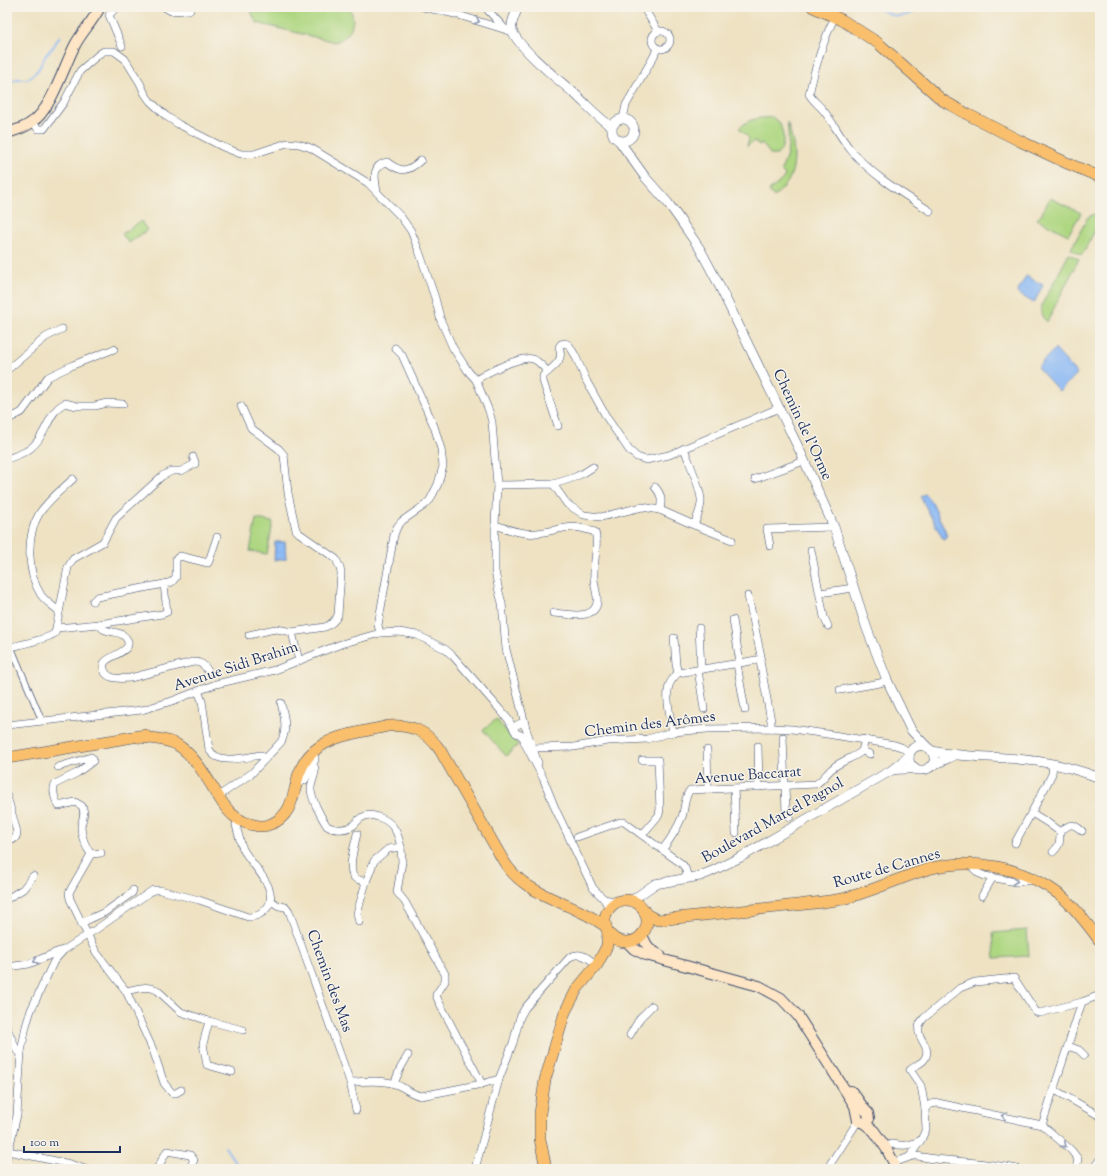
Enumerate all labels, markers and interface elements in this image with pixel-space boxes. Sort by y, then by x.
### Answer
one-way arrow [473,17,480,25]
street label: Chemin de l'Orme [767,366,837,484]
street label: Avenue Sidi Brahim [171,637,302,697]
street label: Chemin des Arômes [583,707,717,743]
street label: Avenue Baccarat [694,762,802,790]
street label: Boulevard Marcel Pagnol [698,773,848,869]
street label: Route de Cannes [831,844,943,894]
one-way arrow [1012,876,1018,885]
street label: Chemin des Mas [301,927,357,1035]
one-way arrow [33,957,40,965]
one-way arrow [1001,1113,1007,1121]
scale bar [24,1128,120,1154]
text: 100 m [30,1134,59,1152]
one-way arrow [1060,1140,1067,1147]

